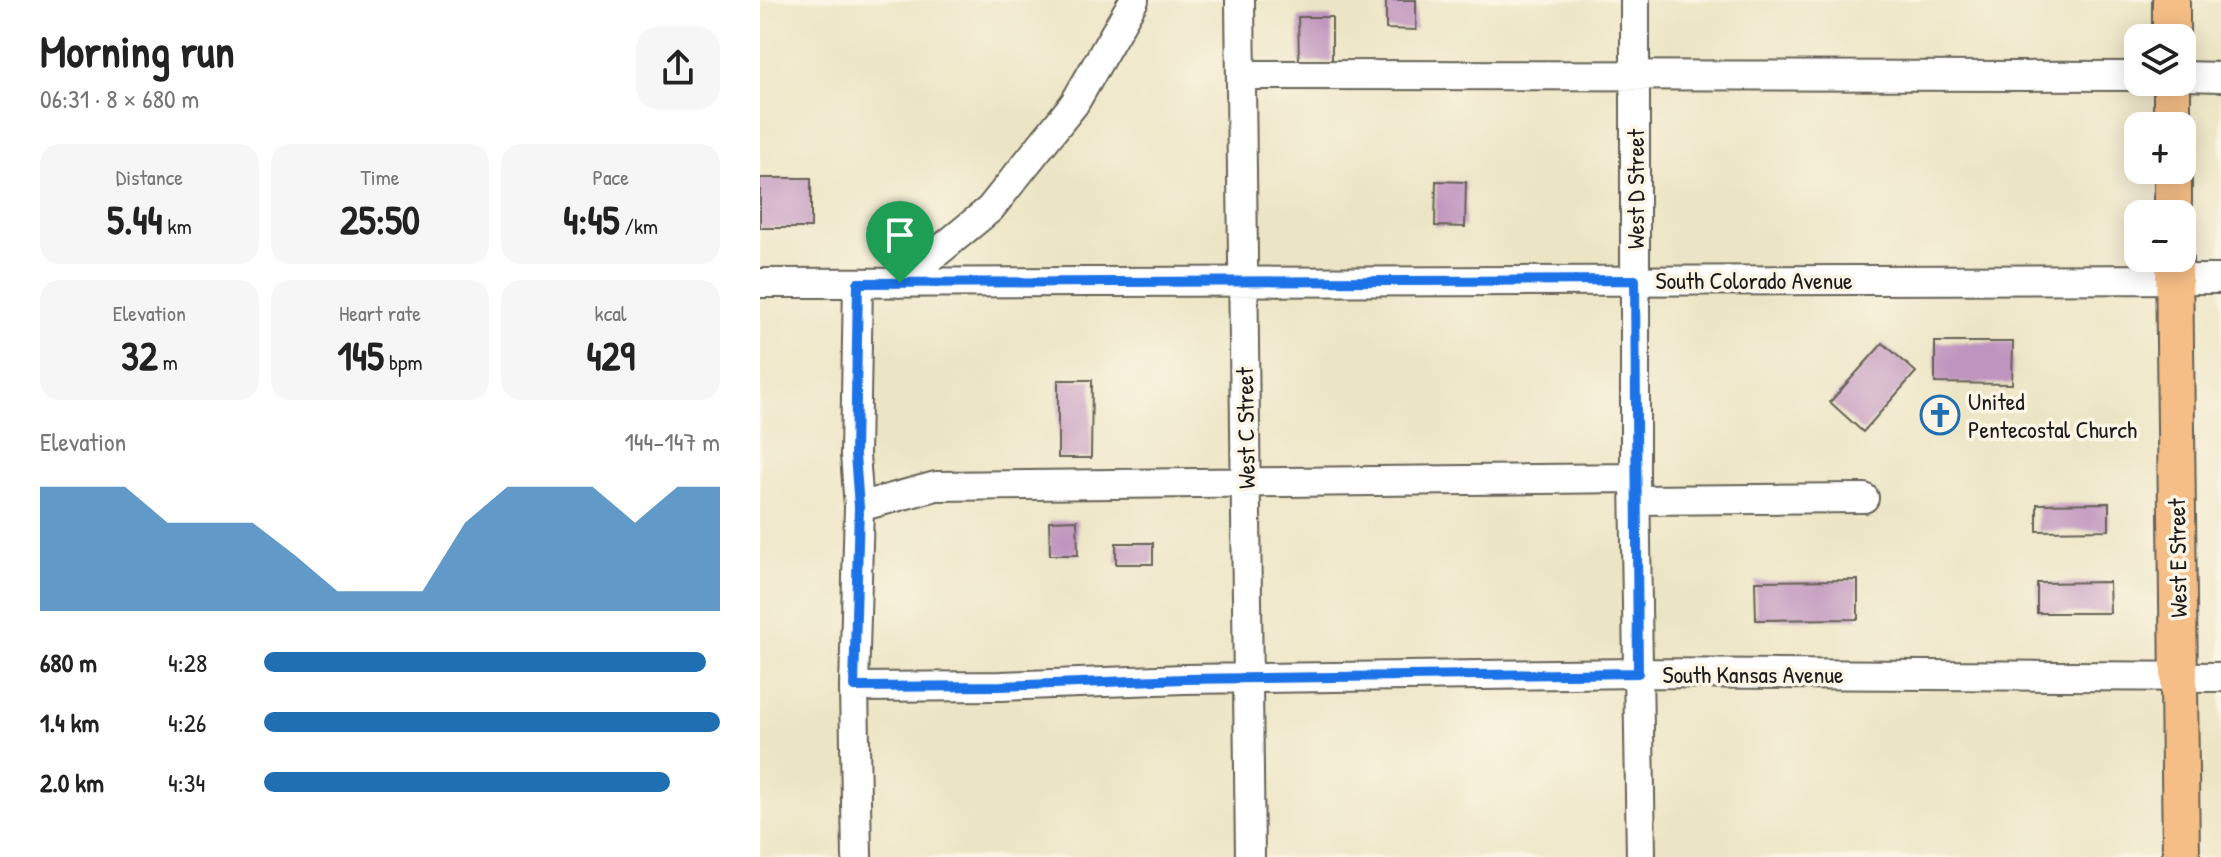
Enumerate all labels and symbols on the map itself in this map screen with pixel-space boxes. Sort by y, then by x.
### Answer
street label: West D Street [1619,128,1651,249]
pin [866,201,934,283]
street label: South Colorado Avenue [1655,264,1853,296]
street label: West C Street [1228,366,1262,489]
place label: United Pentecostal Church [1968,385,2137,445]
church icon: United Pentecostal Church [1919,394,1961,436]
street label: West E Street [2160,497,2194,618]
street label: South Kansas Avenue [1662,658,1844,690]

